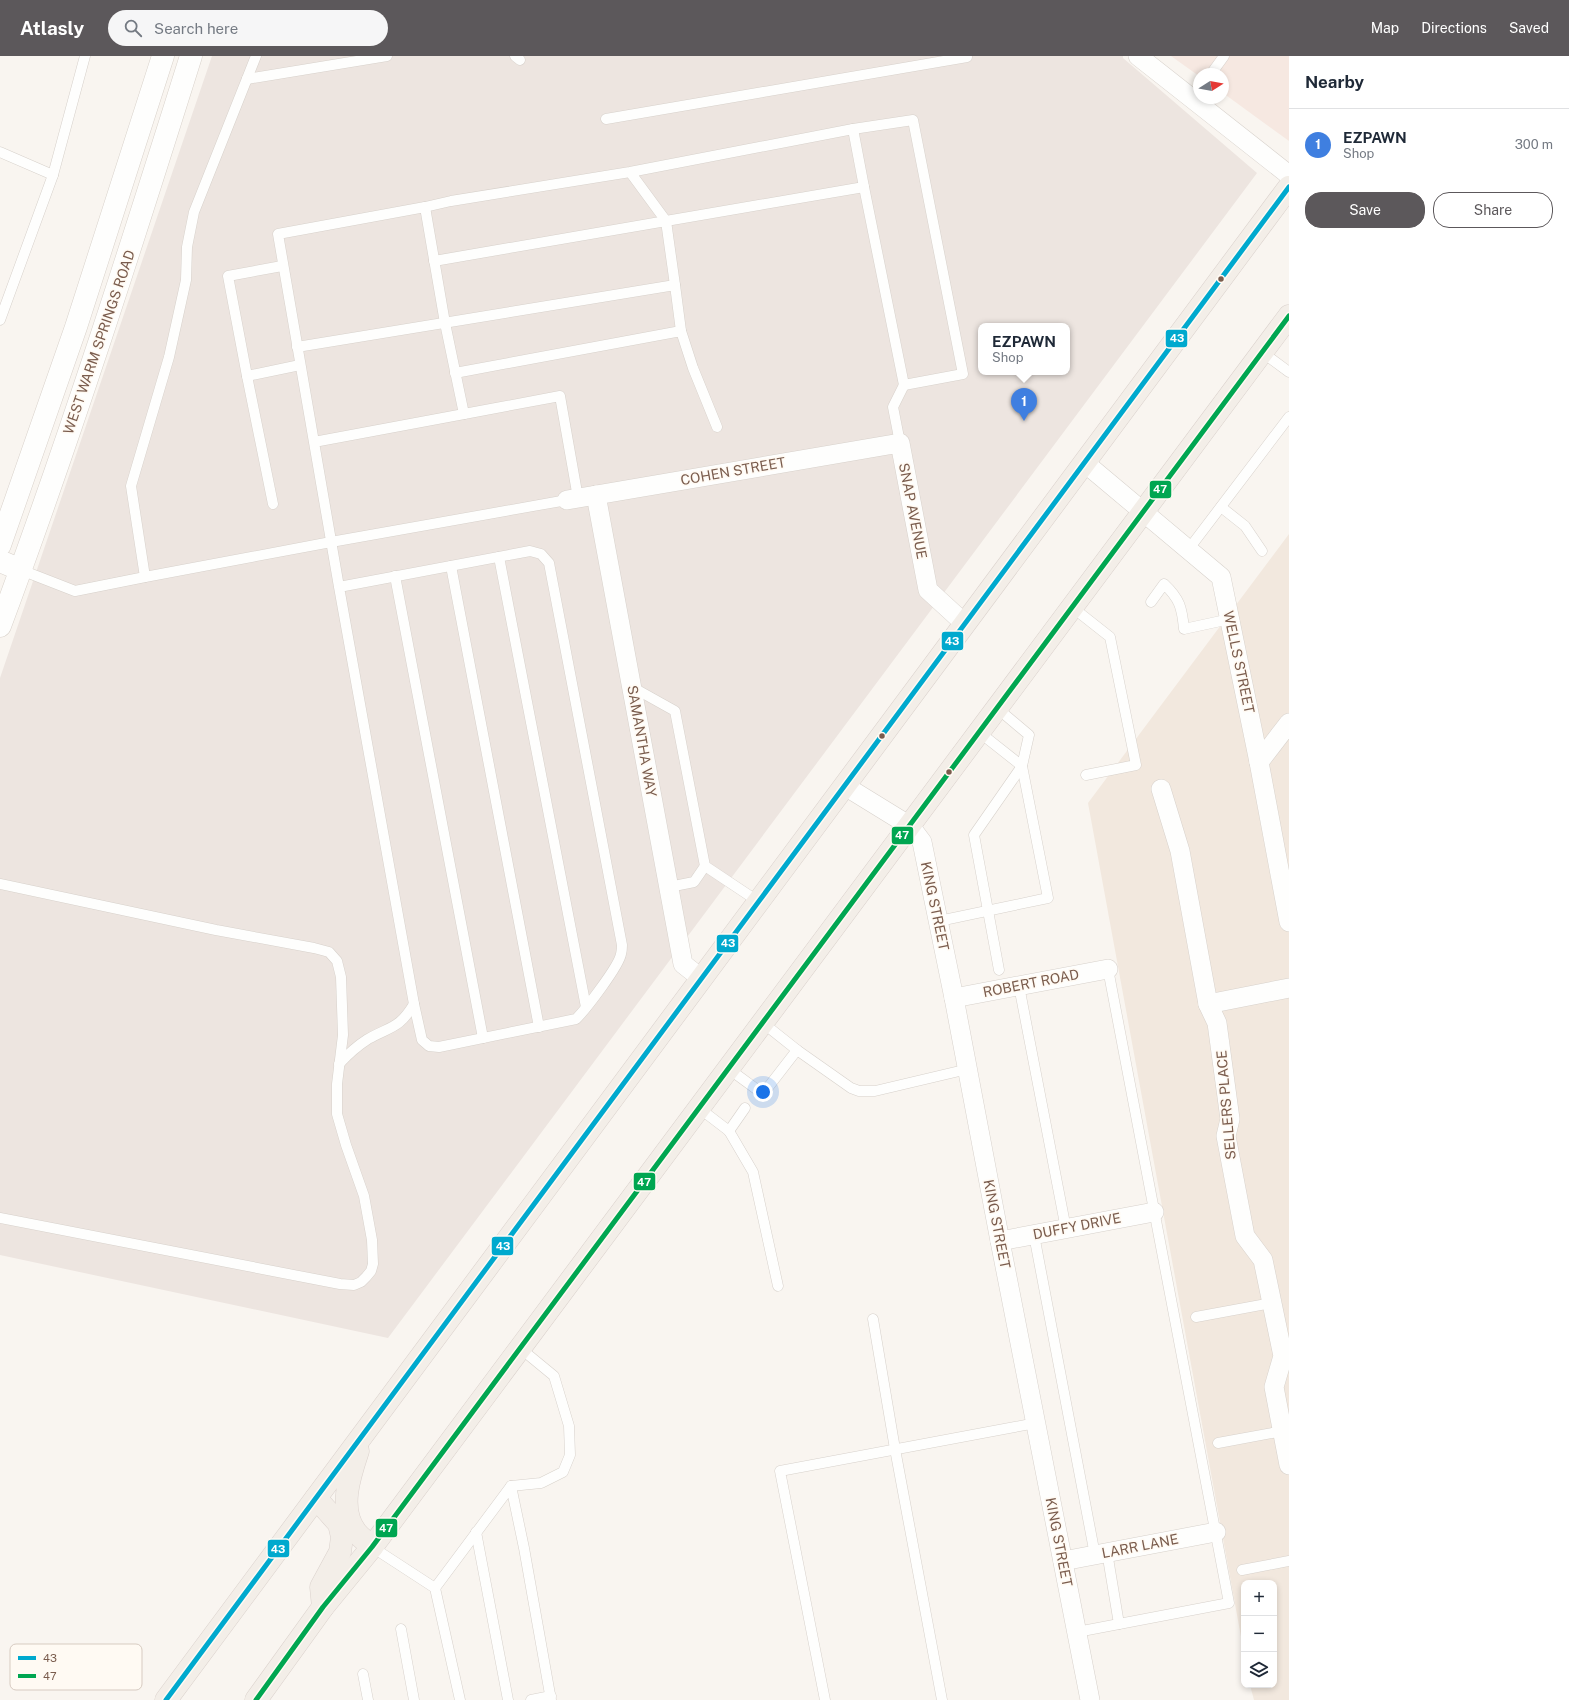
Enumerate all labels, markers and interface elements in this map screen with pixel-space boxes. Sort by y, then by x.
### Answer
search box [108,10,388,46]
text: Atlasly [20,17,84,39]
icon: search [122,17,144,39]
text: Search here [154,20,238,37]
text: Map [1371,20,1399,36]
text: Directions [1421,20,1487,36]
text: Saved [1509,20,1549,36]
north arrow [1193,68,1229,104]
text: Nearby [1305,72,1364,92]
text: EZPAWN [1343,129,1407,146]
text: 1 [1315,137,1321,152]
text: 300 m [1515,137,1553,152]
text: Shop [1343,146,1374,161]
button: Save [1305,192,1425,228]
button: Share [1433,192,1553,228]
street label: WEST WARM SPRINGS ROAD [60,248,138,436]
unlabelled marker [1216,274,1226,284]
popup [978,323,1070,375]
line badge: 43 [1165,329,1188,348]
text: 43 [1170,332,1184,344]
text: EZPAWN [992,333,1056,350]
text: Shop [992,350,1023,365]
pin: 1 [1011,388,1037,421]
street label: COHEN STREET [679,454,787,488]
street label: SNAP AVENUE [896,462,930,560]
line badge: 47 [1149,480,1172,499]
text: 47 [1153,483,1167,495]
street label: WELLS STREET [1220,609,1258,715]
line badge: 43 [941,631,964,651]
text: 43 [945,635,959,647]
street label: SAMANTHA WAY [624,684,660,799]
unlabelled marker [877,731,887,741]
unlabelled marker [944,767,954,777]
line badge: 47 [891,826,914,845]
text: 47 [895,829,909,841]
street label: KING STREET [918,860,952,952]
line badge: 43 [716,934,739,953]
text: 43 [721,937,735,949]
street label: ROBERT ROAD [982,966,1080,1000]
street label: SELLERS PLACE [1213,1049,1239,1161]
your location [753,1082,773,1102]
line badge: 47 [633,1172,656,1191]
text: 47 [637,1176,651,1188]
street label: KING STREET [980,1178,1014,1270]
street label: DUFFY DRIVE [1032,1210,1122,1242]
line badge: 43 [491,1236,514,1256]
text: 43 [496,1240,510,1252]
street label: KING STREET [1042,1496,1076,1588]
line badge: 47 [375,1518,398,1538]
text: 47 [379,1522,393,1534]
street label: LARR LANE [1100,1531,1180,1561]
line badge: 43 [267,1539,290,1558]
text: 43 [271,1543,285,1555]
map controls [1241,1580,1277,1688]
button: + [1241,1580,1277,1616]
button: − [1241,1616,1277,1652]
legend [10,1644,142,1690]
text: 43 [43,1652,57,1664]
button: layers [1241,1652,1277,1688]
text: 47 [43,1670,57,1682]

